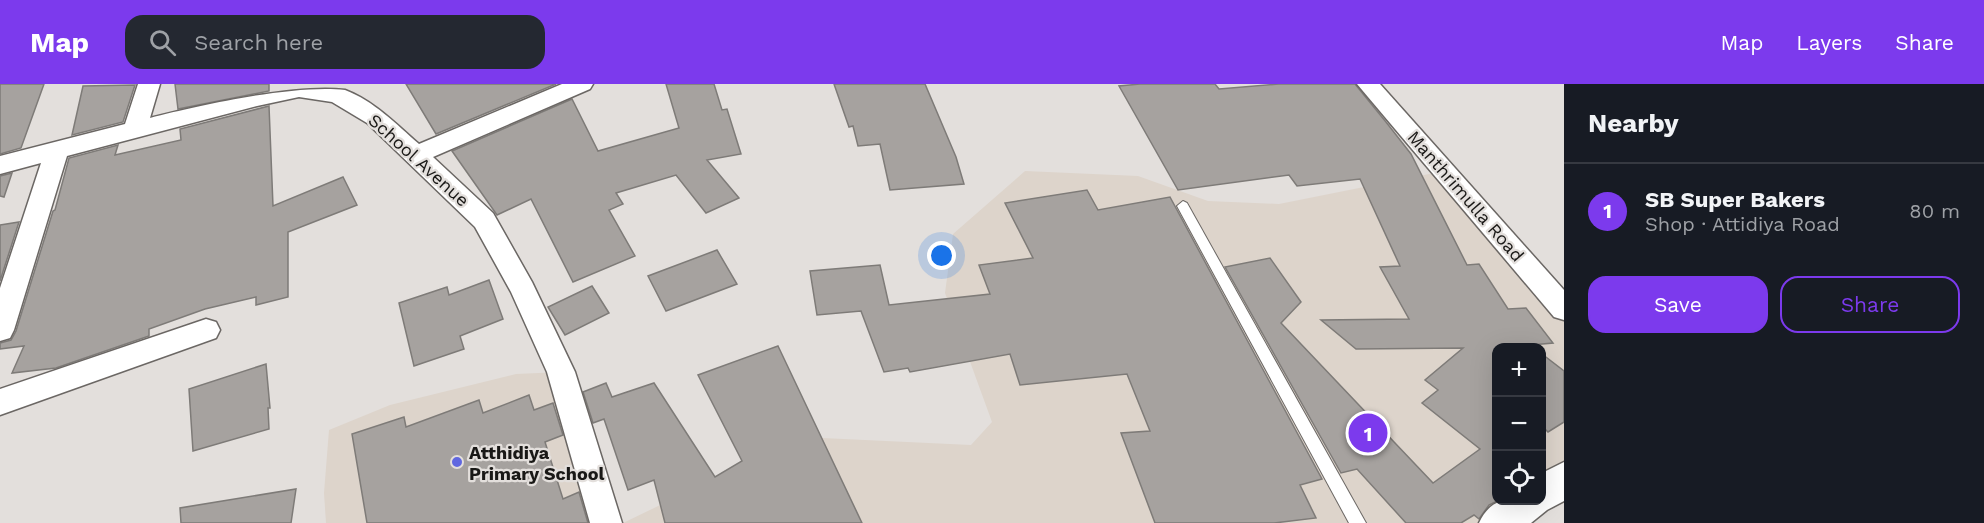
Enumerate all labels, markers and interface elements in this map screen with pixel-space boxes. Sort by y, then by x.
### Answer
search box [125,15,545,69]
text: Map [30,26,89,59]
icon: search [146,26,179,59]
text: Search here [194,30,323,55]
text: Map [1720,30,1763,55]
text: Layers [1796,30,1862,55]
text: Share [1895,30,1954,55]
text: Nearby [1588,108,1679,138]
street label: School Avenue [364,109,474,211]
street label: Manthrimulla Road [1403,126,1529,266]
text: SB Super Bakers [1645,187,1825,212]
text: 1 [1603,199,1612,223]
text: 80 m [1909,199,1960,223]
text: Shop · Attidiya Road [1645,212,1840,236]
your location [927,241,956,270]
button: Save [1588,276,1768,333]
button: Share [1780,276,1960,333]
map controls [1492,343,1546,505]
button: + [1492,343,1546,397]
button: − [1492,397,1546,451]
pin: 1 [1348,410,1388,456]
place label: Atthidiya Primary School [469,442,605,484]
button: locate [1492,451,1546,505]
marker: Atthidiya Primary School [450,455,464,469]

